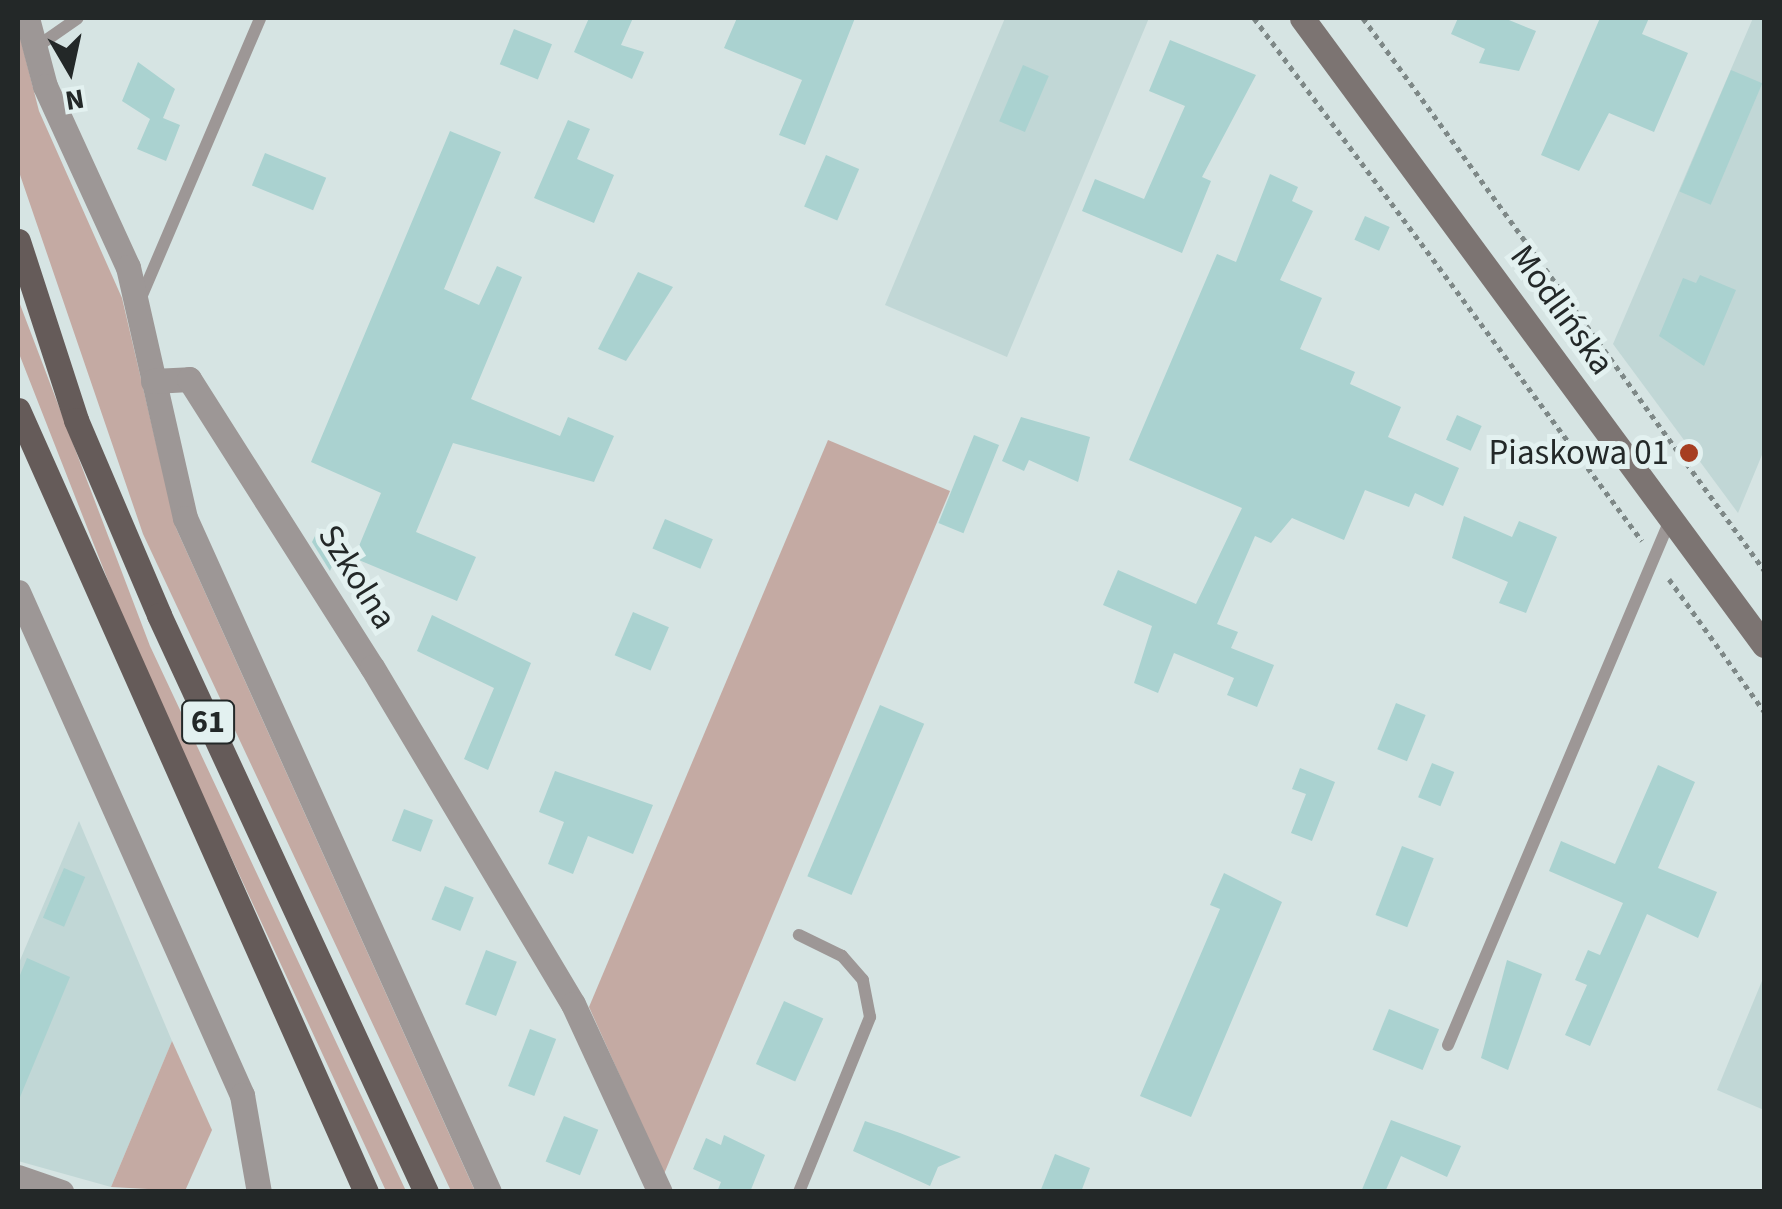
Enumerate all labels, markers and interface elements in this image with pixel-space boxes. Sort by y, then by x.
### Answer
north arrow [20,20,120,120]
text: N [62,78,87,121]
street label: Modlińska [1501,237,1623,383]
place label: Piaskowa 01 [1488,432,1669,474]
marker: Piaskowa 01 [1678,442,1700,464]
street label: Szkolna [309,517,405,637]
road number: 61 [180,695,236,749]

